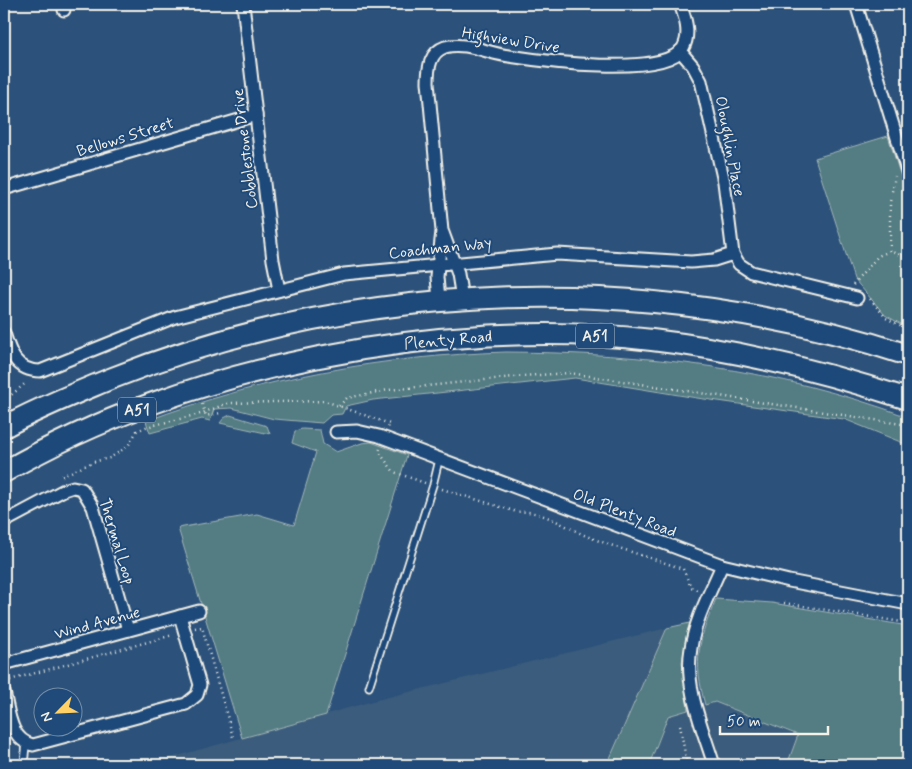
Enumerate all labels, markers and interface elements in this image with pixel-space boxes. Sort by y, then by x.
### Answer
street label: Highview Drive [460,22,561,60]
street label: Cobblestone Drive [228,87,263,210]
street label: Oloughlin Place [709,94,750,198]
street label: Bellows Street [74,113,177,162]
street label: Coachman Way [388,233,493,264]
road number: A51 [576,324,614,348]
street label: Plenty Road [403,326,493,355]
road number: A51 [118,398,156,422]
street label: Old Plenty Road [570,484,679,543]
street label: Thermal Loop [94,496,140,587]
street label: Wind Avenue [52,602,143,645]
north arrow [32,686,82,736]
scale bar [720,704,827,736]
text: N [37,709,57,725]
text: 50 m [727,712,761,732]

